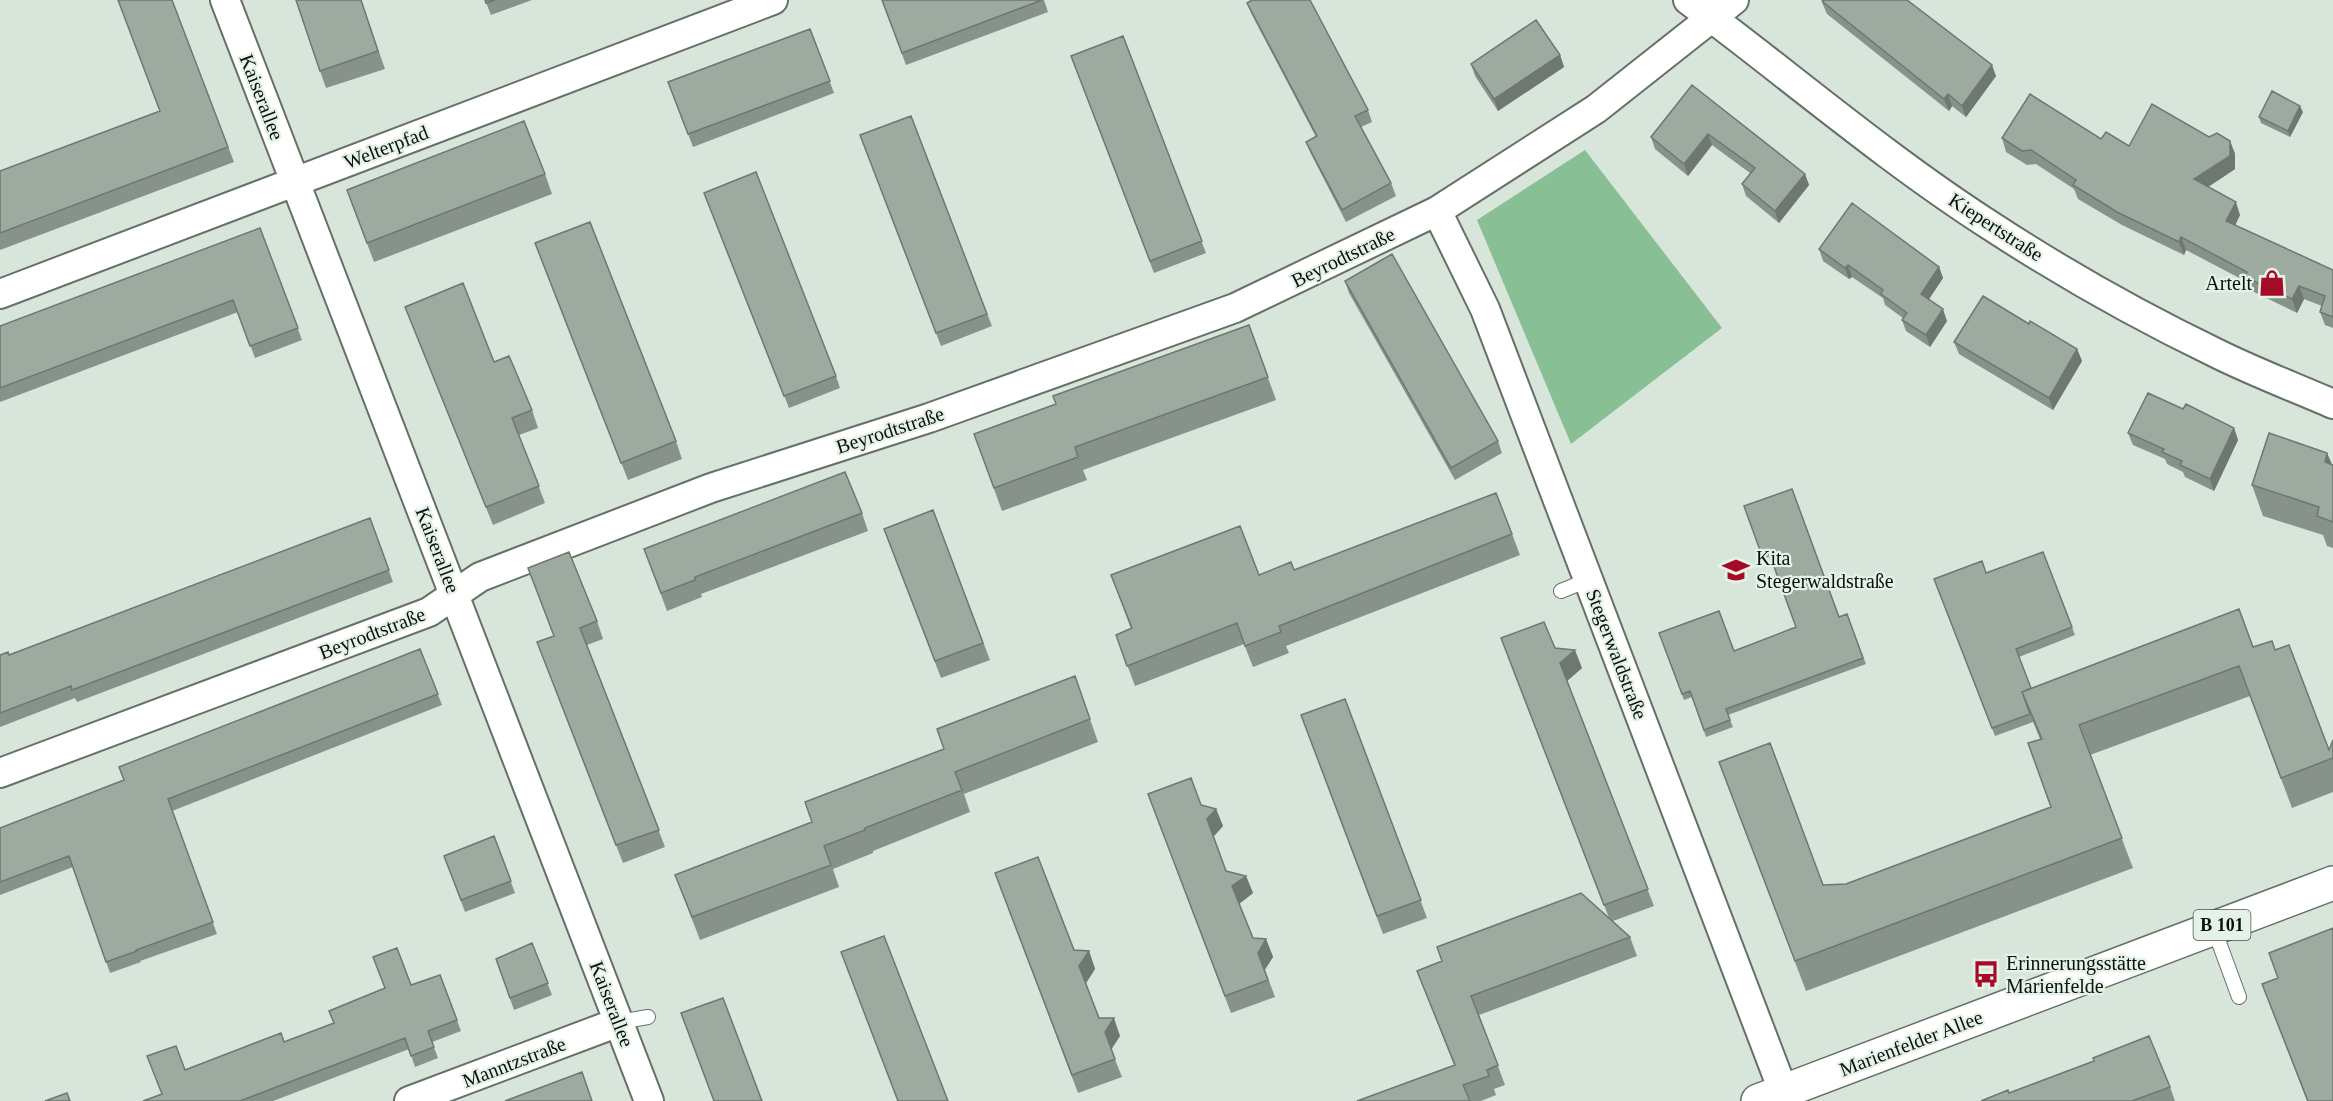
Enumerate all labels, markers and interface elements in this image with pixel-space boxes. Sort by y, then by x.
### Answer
street label: Kaiserallee [236,51,288,143]
street label: Welterpfad [341,121,432,174]
street label: Kiepertstraße [1944,188,2047,266]
street label: Beyrodtstraße [1288,222,1399,292]
shop icon: Artelt [2257,268,2287,298]
place label: Artelt [2205,272,2252,294]
street label: Beyrodtstraße [833,402,947,459]
street label: Kaiserallee [412,504,464,596]
place label: Kita Stegerwaldstraße [1756,547,1894,593]
school or university icon: Kita Stegerwaldstraße [1721,555,1751,585]
street label: Stegerwaldstraße [1581,586,1652,723]
street label: Beyrodtstraße [316,603,429,664]
road number: B 101 [2194,910,2250,940]
place label: Erinnerungsstätte Marienfelde [2006,952,2146,997]
street label: Kaiserallee [586,958,638,1050]
bus stop icon: Erinnerungsstätte Marienfelde [1971,959,2001,989]
street label: Marienfelder Allee [1836,1006,1986,1080]
street label: Manntzstraße [459,1032,569,1092]

